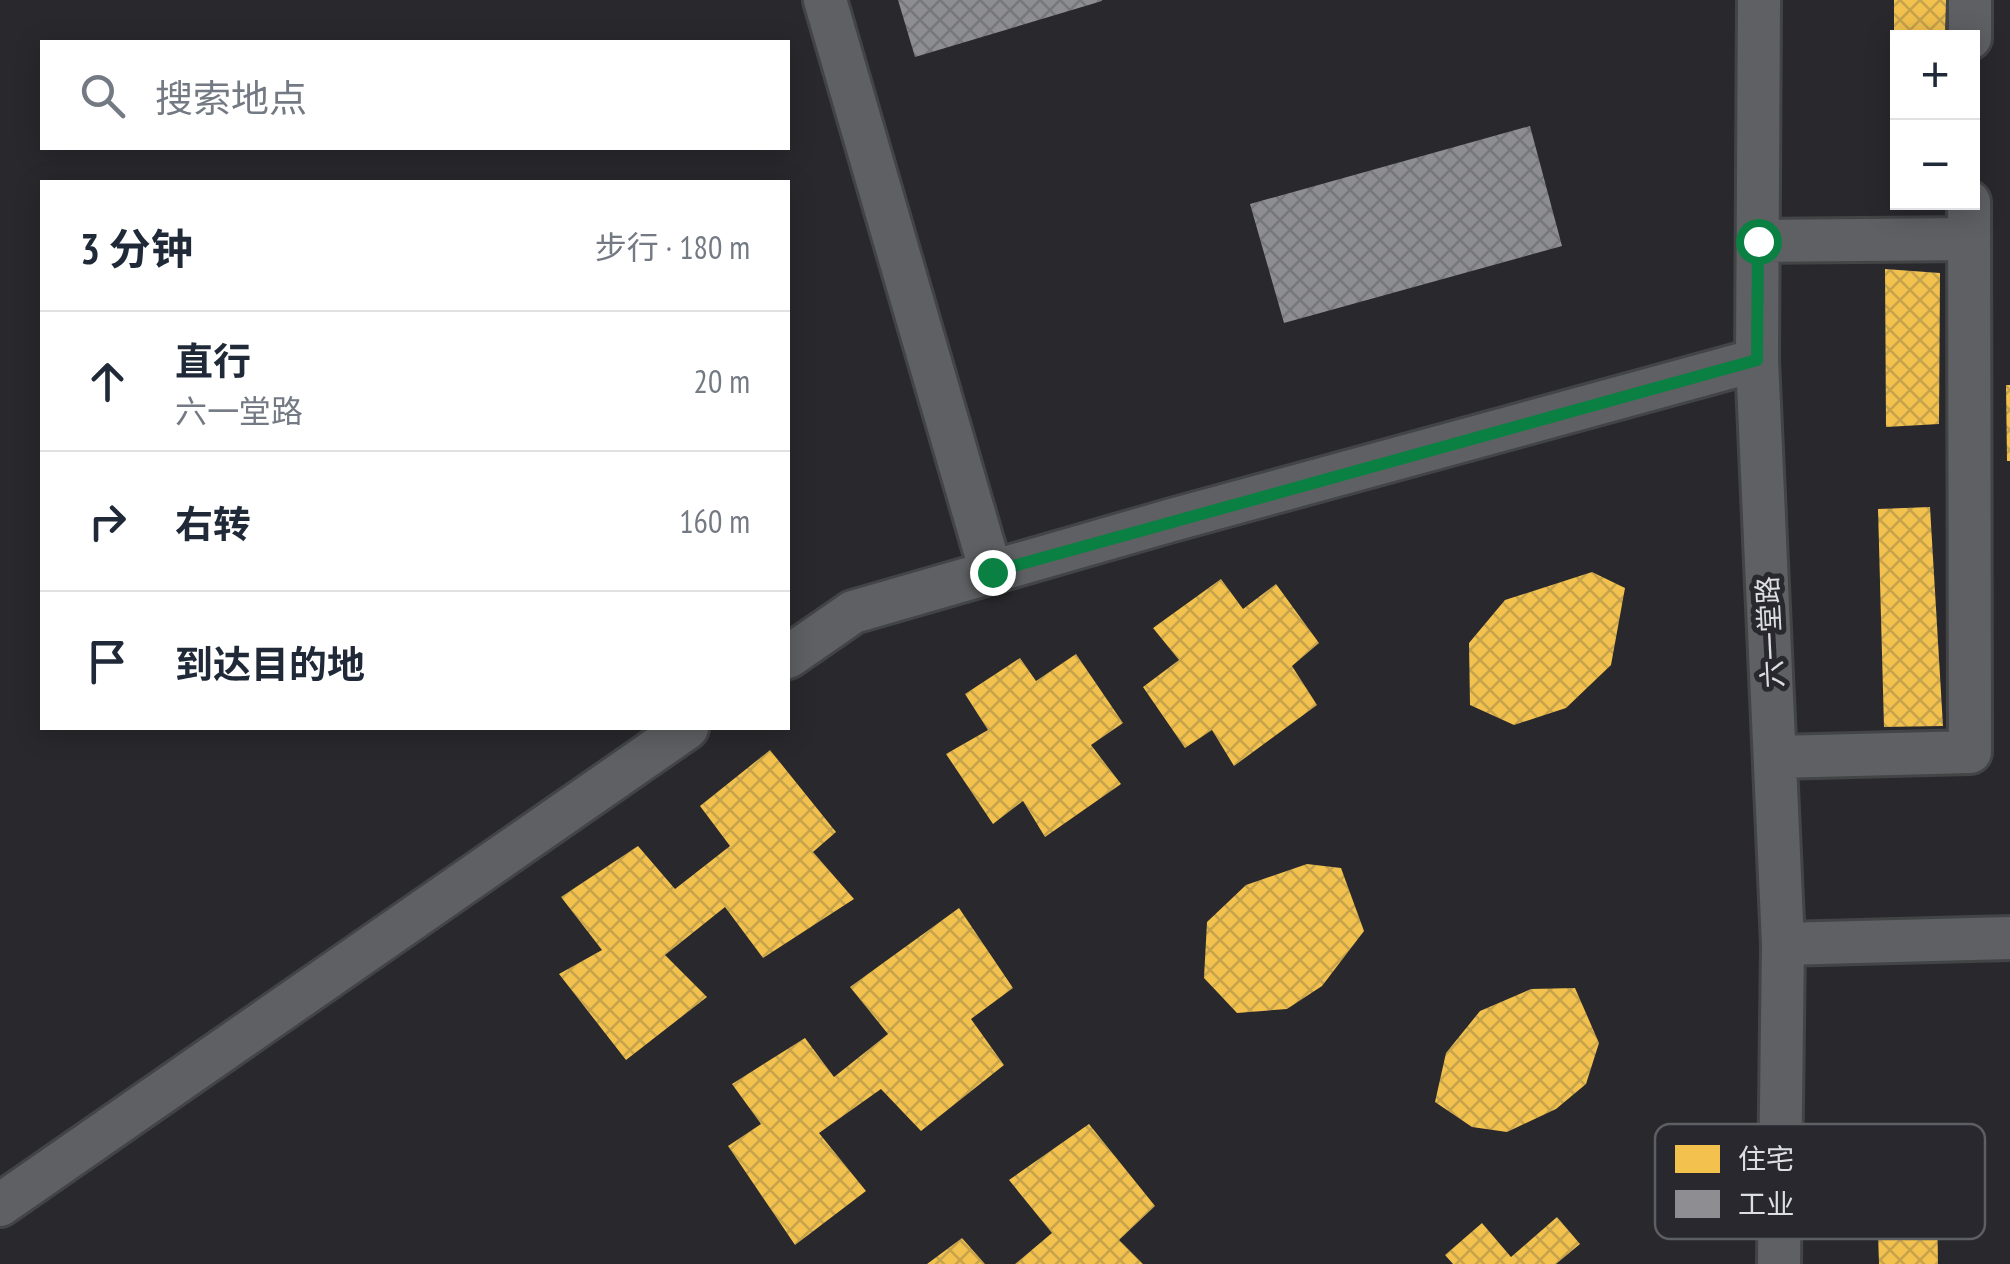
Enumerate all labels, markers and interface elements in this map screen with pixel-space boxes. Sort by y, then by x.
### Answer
map controls [1890,30,1980,210]
button: + [1890,30,1980,120]
search box [40,40,790,150]
icon: search [75,68,130,123]
text: 搜索地点 [155,73,307,122]
button: − [1890,120,1980,210]
route start [1736,219,1782,265]
text: 3 分钟 [80,221,193,276]
text: 步行 · 180 m [595,226,750,268]
text: 直行 [175,336,251,385]
icon: ahead [80,354,135,409]
text: 20 m [694,360,750,402]
text: 六一堂路 [175,390,303,432]
icon: right [80,494,135,549]
text: 右转 [175,499,251,548]
text: 160 m [679,500,750,542]
route end [970,550,1016,596]
street label: 六一堂路 [1748,575,1791,689]
icon: arrive [80,634,135,689]
text: 到达目的地 [175,639,365,688]
legend [1655,1124,1985,1239]
text: 住宅 [1738,1140,1794,1177]
text: 工业 [1738,1185,1794,1222]

